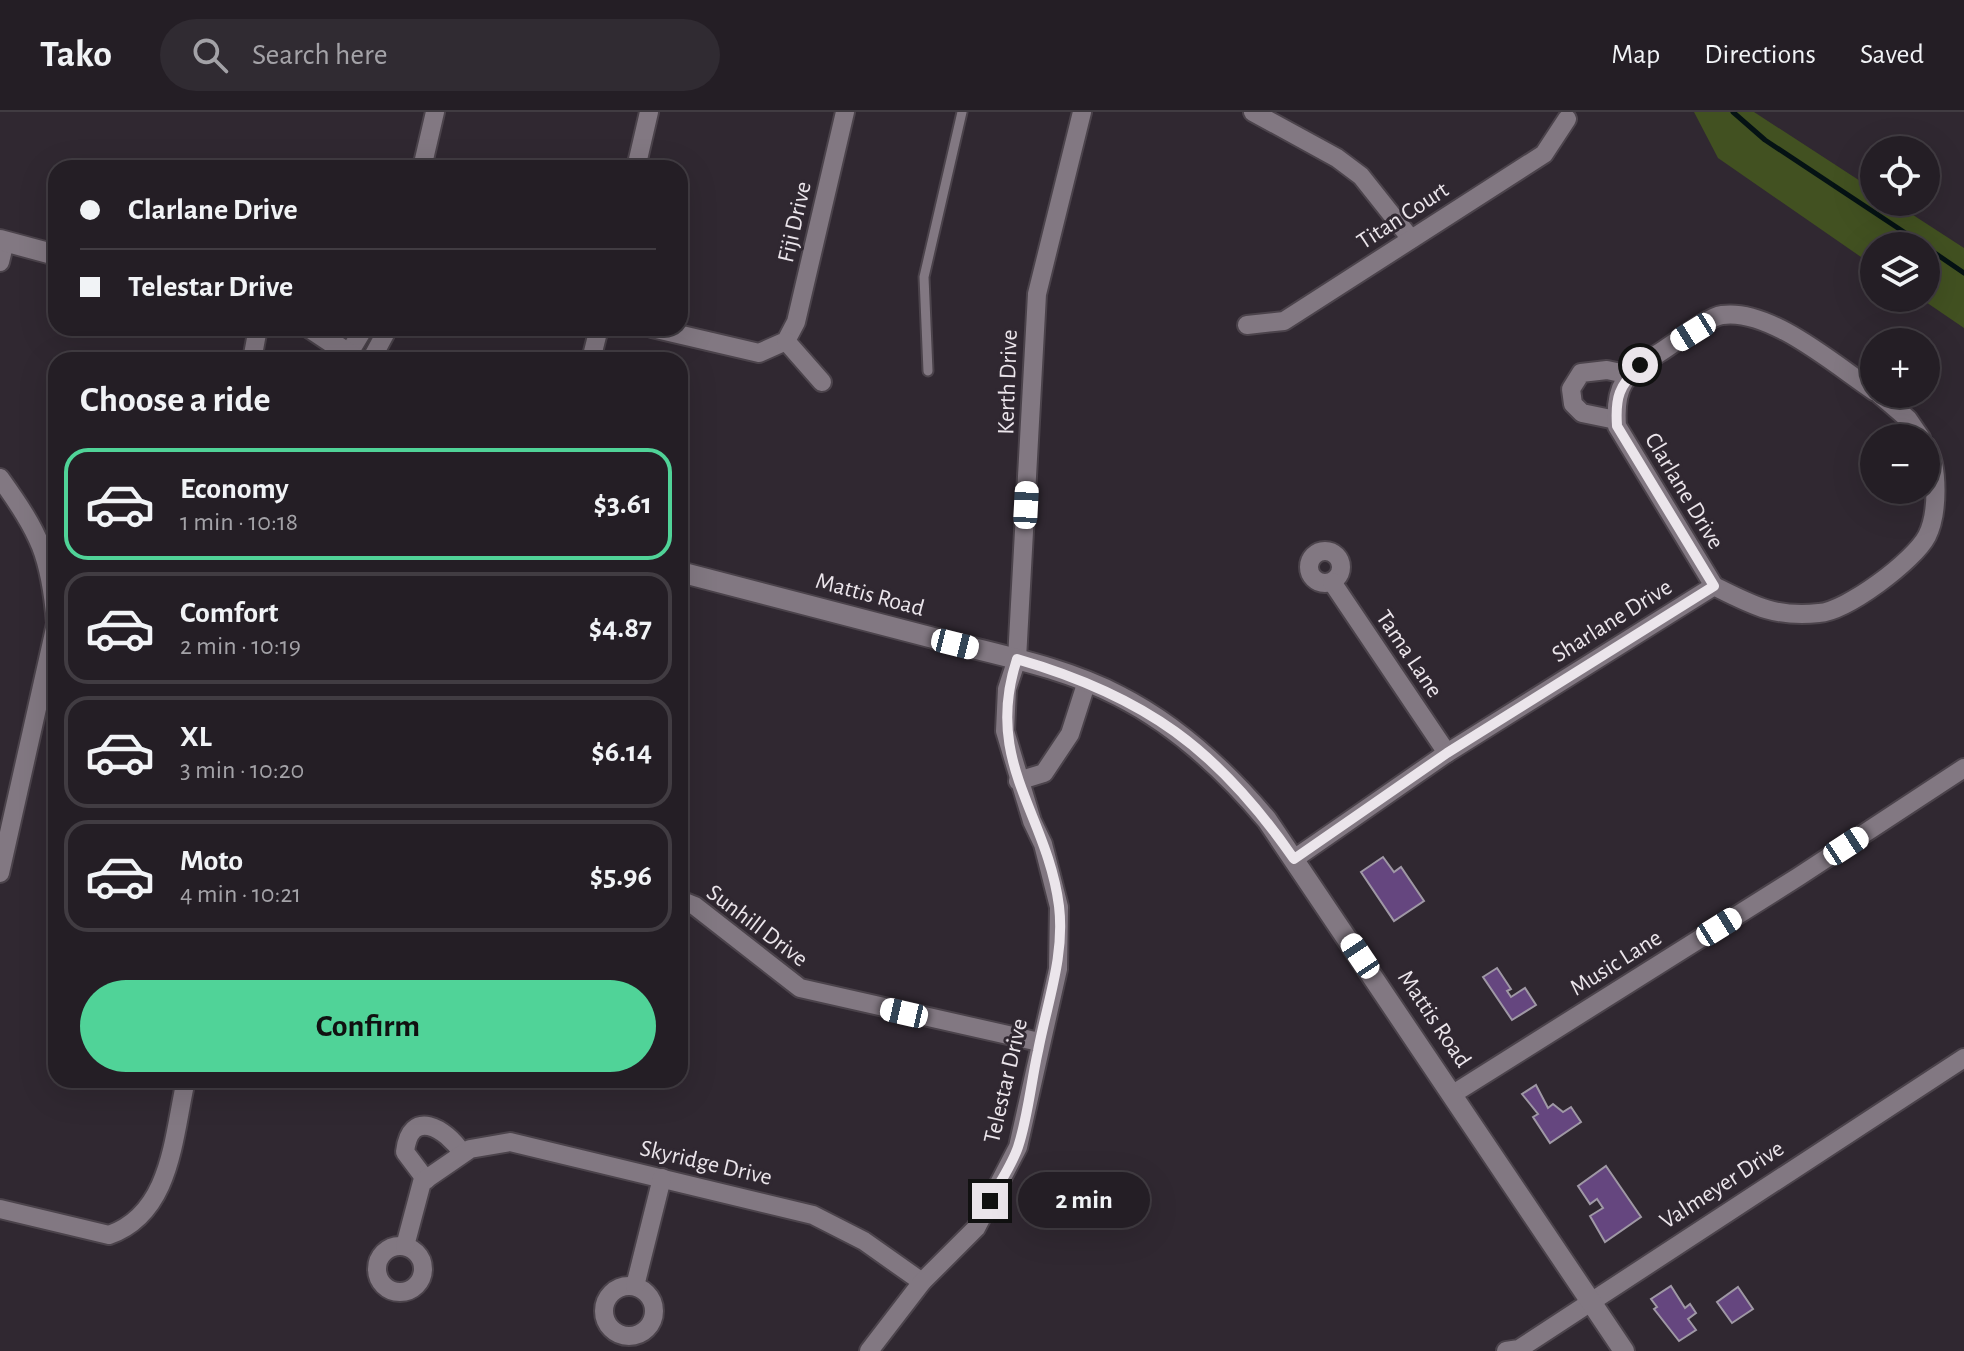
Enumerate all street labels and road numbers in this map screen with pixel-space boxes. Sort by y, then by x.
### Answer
street label: Titan Court [1353,178,1453,254]
street label: Fiji Drive [774,179,816,265]
street label: Kerth Drive [994,329,1022,435]
street label: Clarlane Drive [1640,429,1728,553]
street label: Mattis Road [813,569,927,621]
street label: Sharlane Drive [1548,575,1676,667]
street label: Tama Lane [1371,606,1447,702]
street label: Sunhill Drive [702,880,812,972]
street label: Music Lane [1566,926,1666,1000]
street label: Mattis Road [1393,966,1475,1072]
street label: Telestar Drive [980,1016,1032,1146]
street label: Skyridge Drive [638,1136,774,1190]
street label: Valmeyer Drive [1656,1136,1788,1234]

